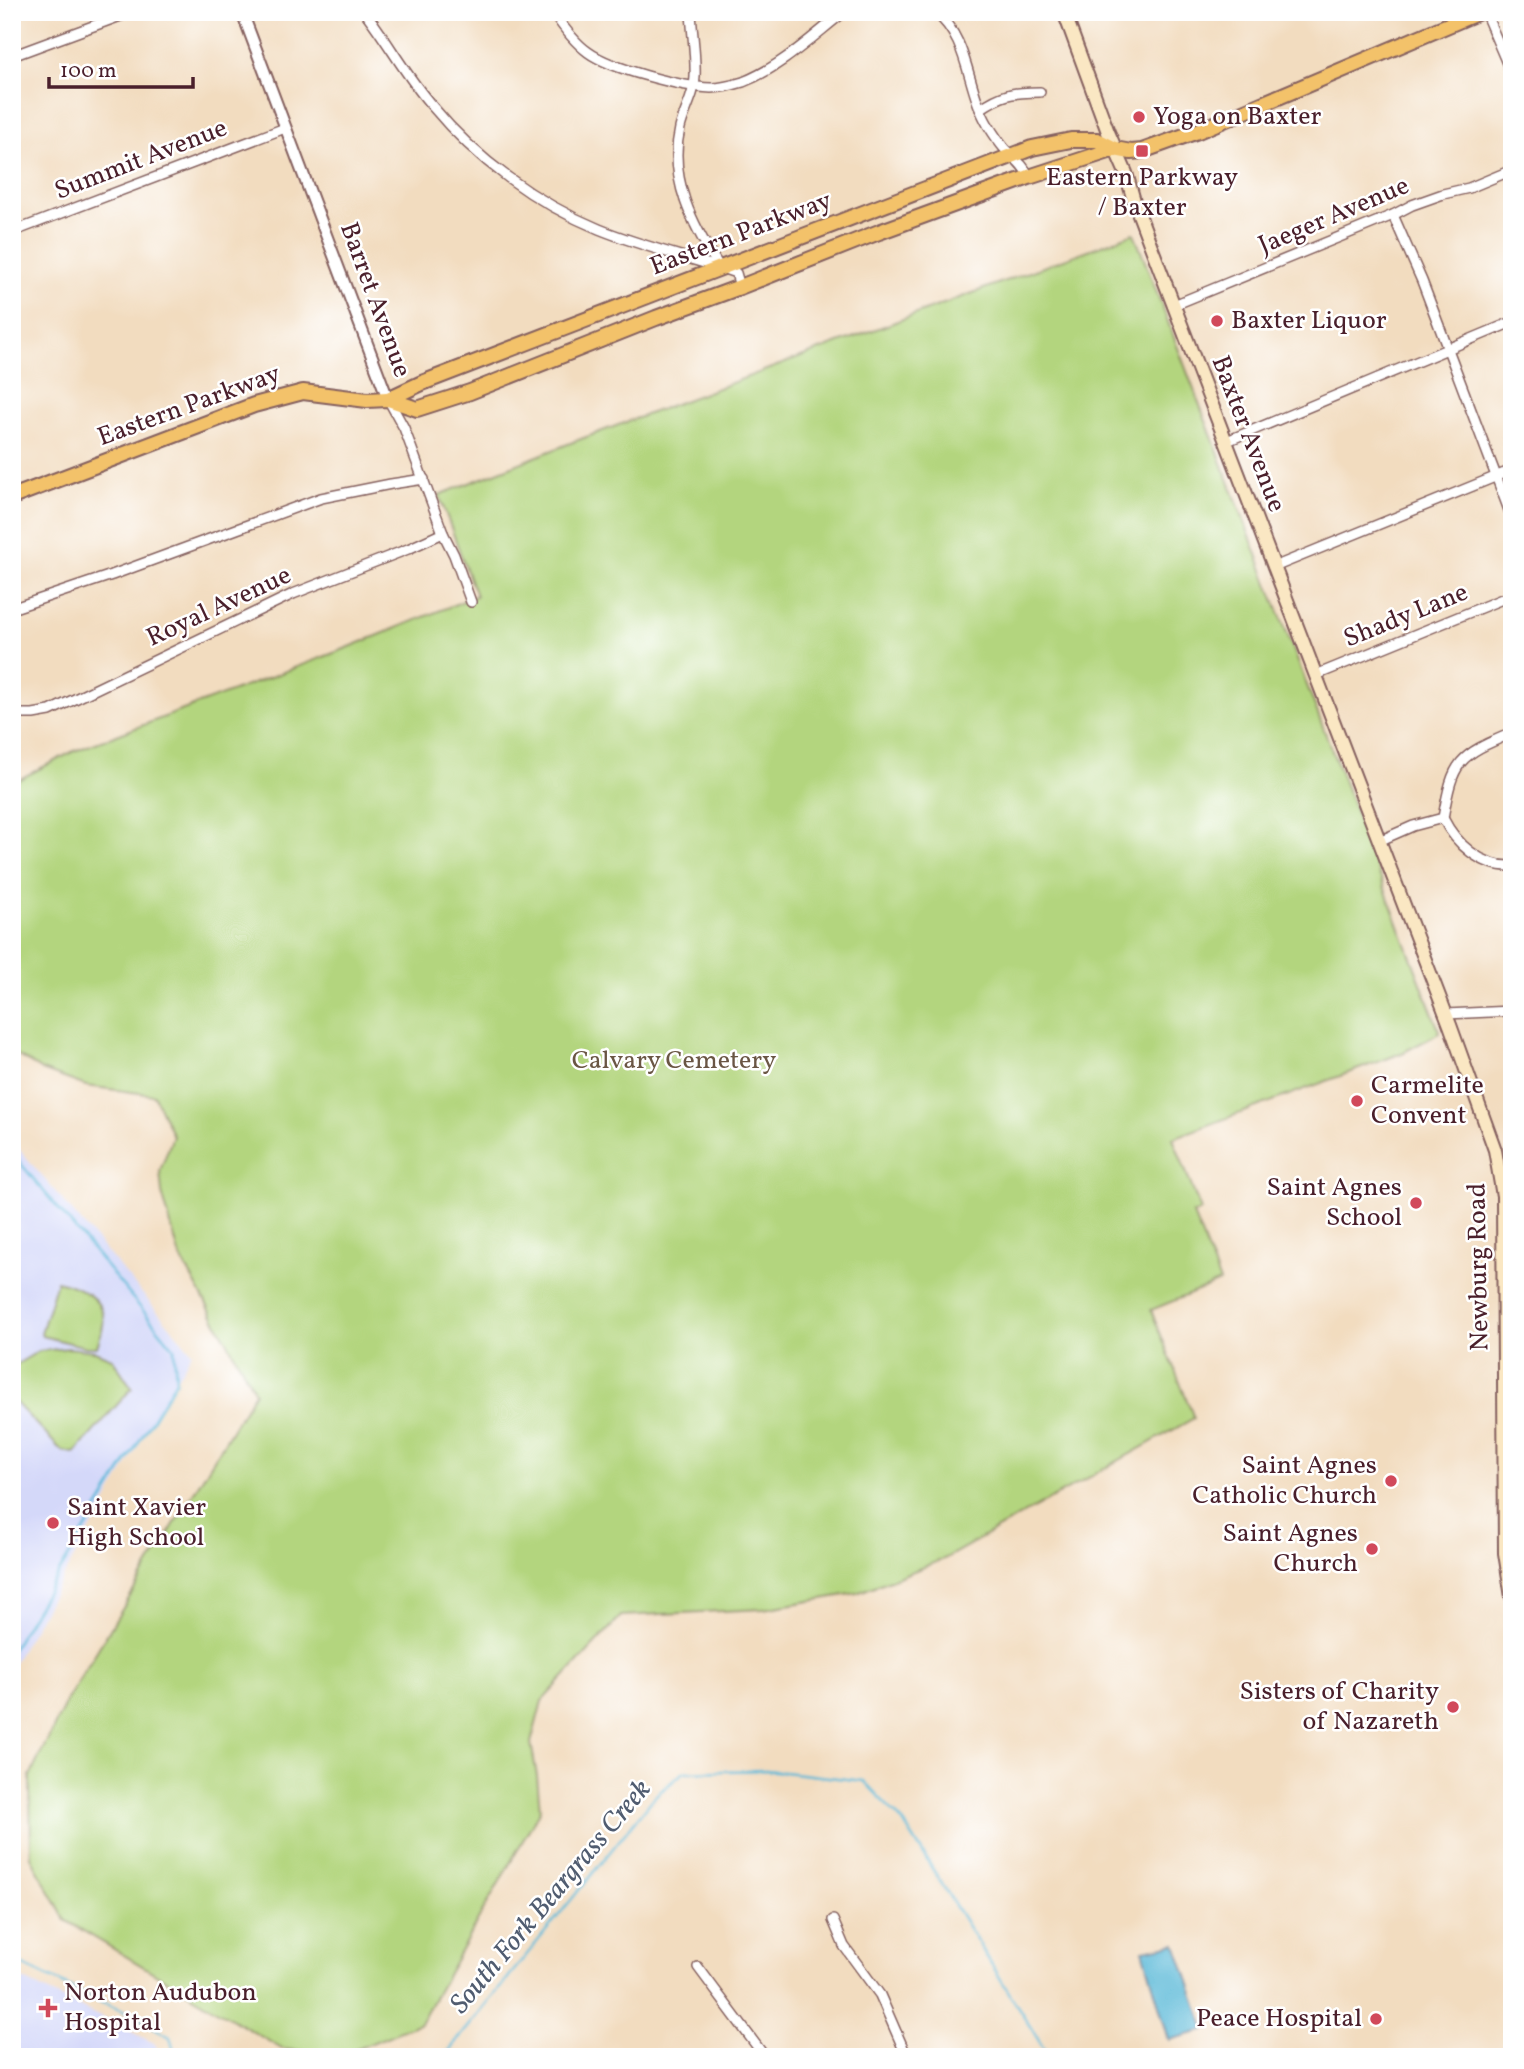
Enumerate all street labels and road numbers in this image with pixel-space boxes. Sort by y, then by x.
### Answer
street label: Summit Avenue [49,111,233,209]
street label: Jaeger Avenue [1253,168,1415,264]
street label: Eastern Parkway [645,183,837,285]
street label: Barret Avenue [330,217,420,383]
street label: Baxter Avenue [1202,351,1294,517]
street label: Eastern Parkway [93,356,285,456]
street label: Royal Avenue [141,558,297,656]
street label: Shady Lane [1338,575,1474,657]
street label: Newburg Road [1460,1182,1498,1352]

